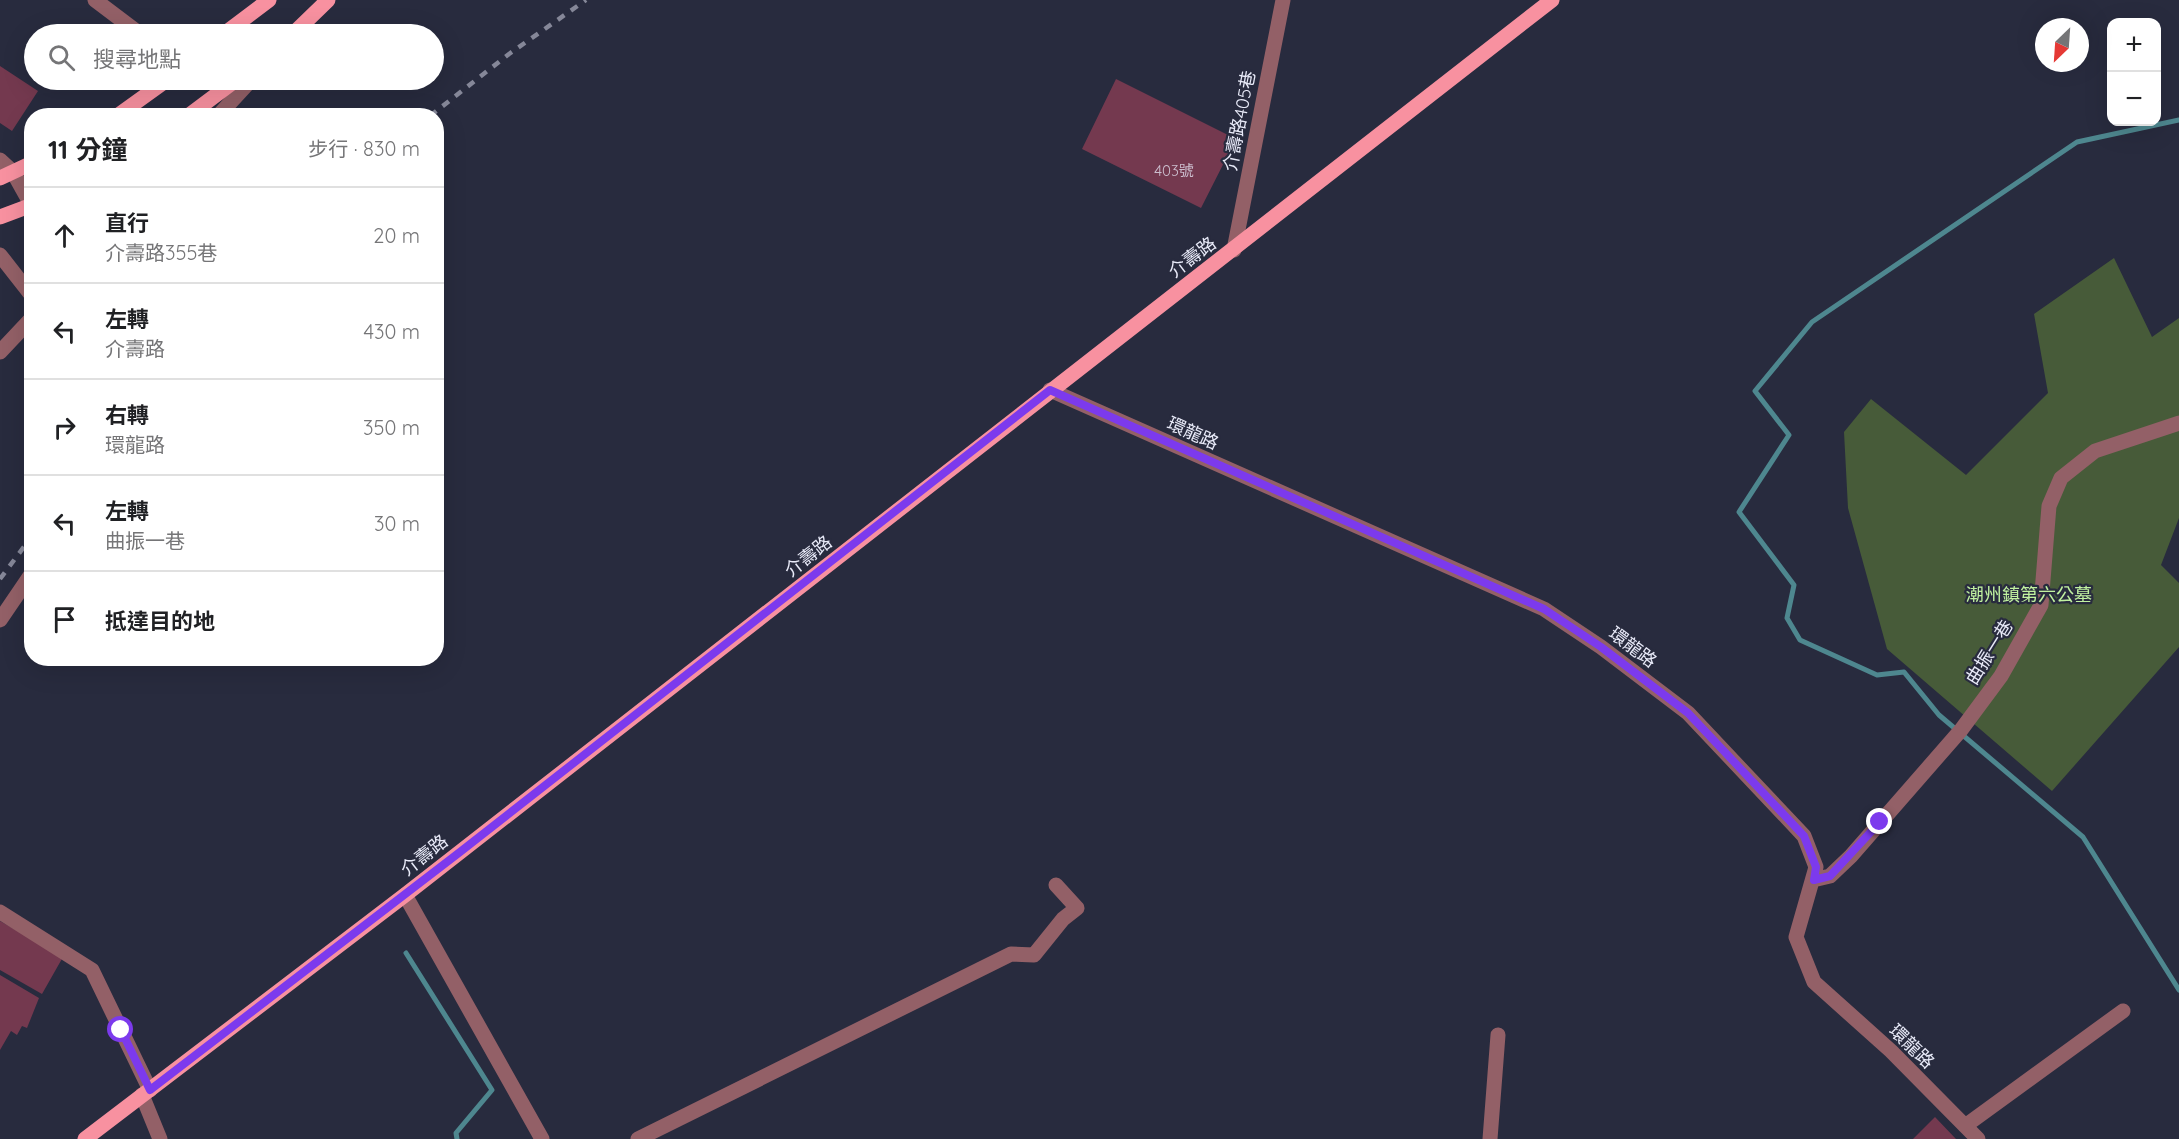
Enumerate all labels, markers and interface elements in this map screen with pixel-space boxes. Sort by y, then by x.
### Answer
north arrow [2035,18,2089,72]
map controls [2107,18,2161,126]
button: + [2107,18,2161,72]
search box [24,24,444,90]
icon: search [45,41,78,74]
text: 搜尋地點 [93,45,181,73]
street label: 介壽路405巷 [1218,69,1260,173]
button: − [2107,72,2161,126]
text: 11 分鐘 [48,133,128,166]
text: 步行 · 830 m [308,136,420,161]
house number: 403號 [1154,161,1194,180]
text: 直行 [105,209,149,237]
icon: ahead [48,219,81,252]
text: 20 m [373,223,420,248]
street label: 介壽路 [1164,232,1220,282]
text: 介壽路355巷 [105,240,217,265]
text: 左轉 [105,305,149,333]
icon: left [48,315,81,348]
text: 430 m [363,319,420,344]
text: 介壽路 [105,336,165,361]
text: 右轉 [105,401,149,429]
icon: right [48,411,81,444]
street label: 環龍路 [1164,412,1222,454]
text: 350 m [363,415,420,440]
text: 環龍路 [105,432,165,457]
text: 左轉 [105,497,149,525]
icon: left [48,507,81,540]
text: 30 m [374,511,420,536]
text: 曲振一巷 [105,528,185,553]
street label: 介壽路 [780,530,836,582]
park label: 潮州鎮第六公墓 [1966,583,2092,606]
icon: arrive [48,603,81,636]
text: 抵達目的地 [105,607,215,635]
street label: 曲振一巷 [1960,615,2018,689]
street label: 環龍路 [1605,622,1661,672]
route end [1866,808,1892,834]
street label: 介壽路 [396,829,452,881]
route start [107,1016,133,1042]
street label: 環龍路 [1885,1019,1939,1073]

